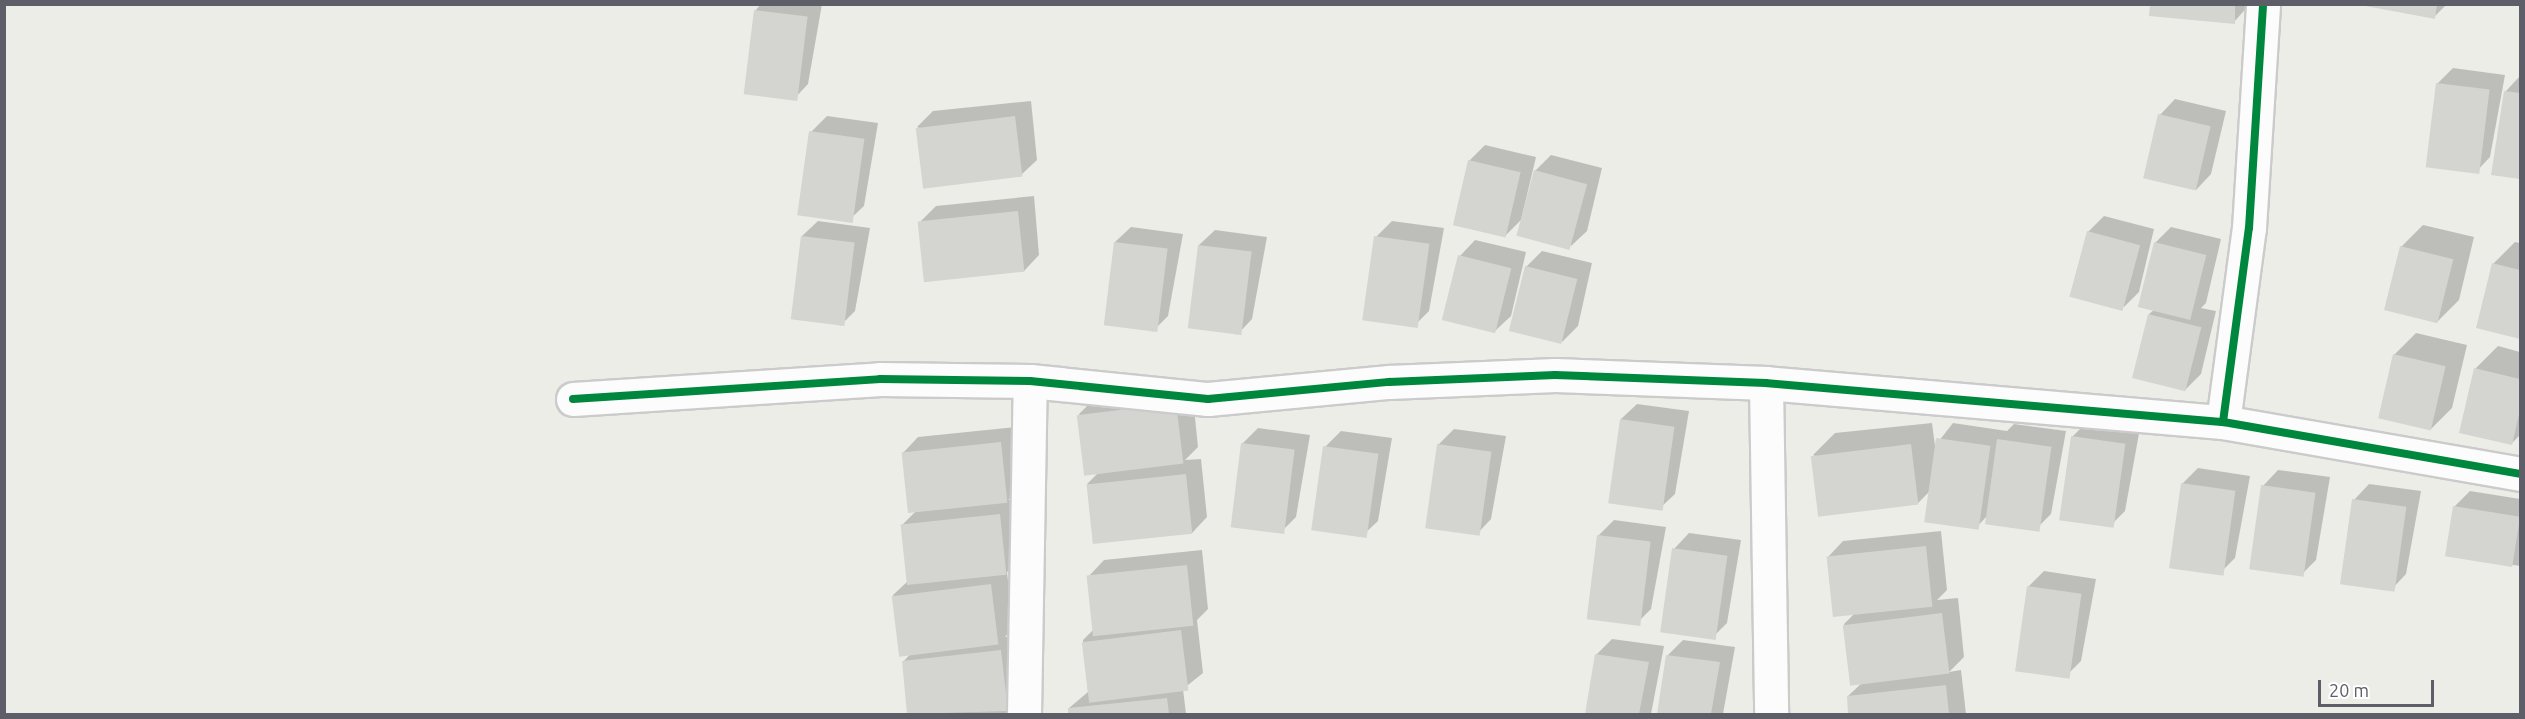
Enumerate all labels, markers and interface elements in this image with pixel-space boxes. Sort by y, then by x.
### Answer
scale bar [2321,668,2436,706]
text: 20 m [2329,680,2369,700]

